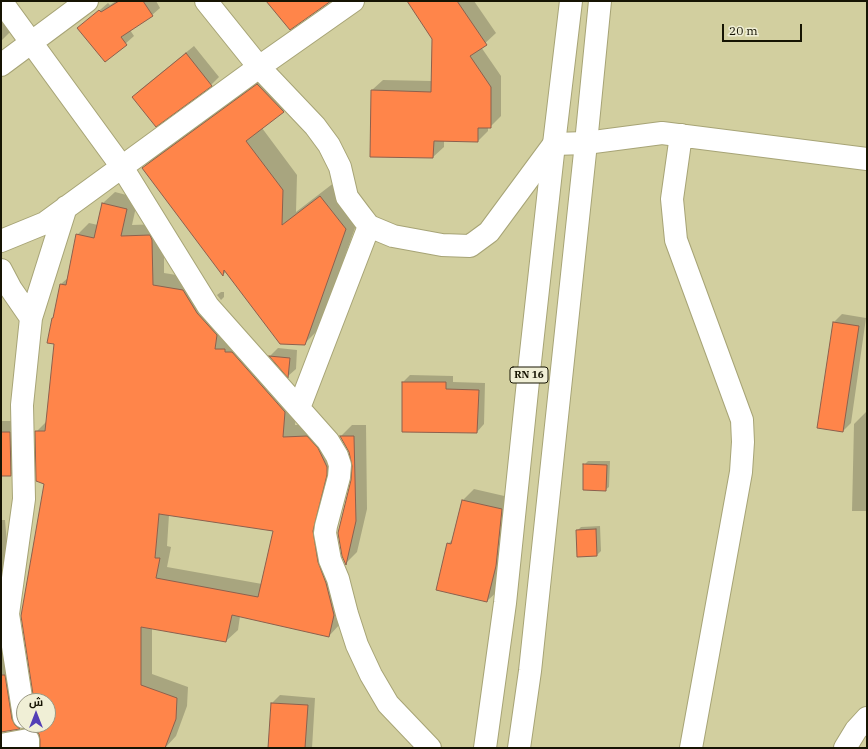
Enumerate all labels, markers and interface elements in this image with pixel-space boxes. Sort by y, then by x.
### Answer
scale bar [724,16,804,42]
text: 20 m [729,23,758,38]
road number: RN 16 [510,367,548,383]
north arrow [16,693,56,733]
text: ش [29,695,43,709]

